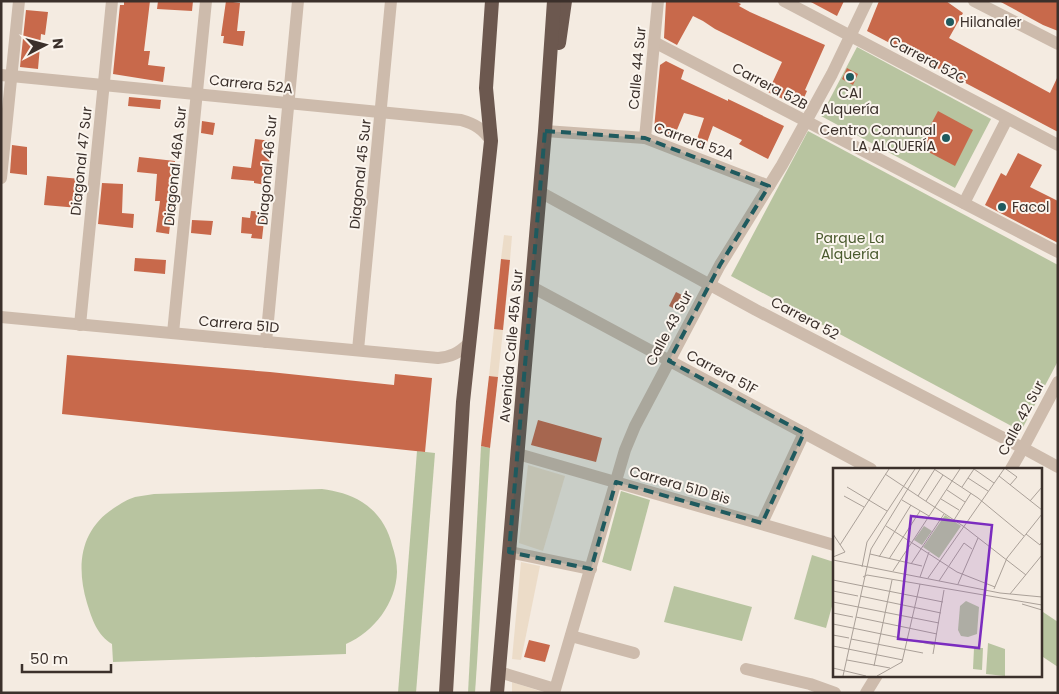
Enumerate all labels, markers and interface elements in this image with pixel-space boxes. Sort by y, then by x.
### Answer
place label: Hilanaler [960,12,1022,32]
marker: Hilanaler [944,16,956,28]
north arrow [20,20,70,70]
street label: Calle 44 Sur [623,26,651,110]
street label: Carrera 52C [886,31,970,89]
text: N [47,37,68,50]
street label: Carrera 52B [729,58,811,114]
street label: Carrera 52A [208,70,294,98]
marker: CAI Alquería [844,71,856,83]
place label: CAI Alquería [821,83,879,119]
street label: Diagonal 46A Sur [159,105,191,227]
street label: Diagonal 47 Sur [65,106,97,216]
street label: Diagonal 46 Sur [252,114,282,226]
street label: Carrera 52A [651,117,737,165]
street label: Diagonal 45 Sur [344,118,376,230]
place label: Centro Comunal LA ALQUERÍA [820,120,936,156]
marker: Centro Comunal LA ALQUERÍA [940,132,952,144]
place label: Facol [1012,197,1049,217]
marker: Facol [996,201,1008,213]
park label: Parque La Alquería [815,228,885,264]
street label: Avenida Calle 45A Sur [494,269,528,423]
street label: Calle 43 Sur [641,287,697,369]
street label: Carrera 52 [767,292,843,344]
street label: Carrera 51D [198,311,280,337]
street label: Carrera 51F [683,345,761,399]
street label: Calle 42 Sur [993,377,1049,459]
street label: Carrera 51D Bis [627,461,733,509]
inset map [833,468,1042,676]
scale bar [22,642,111,674]
text: 50 m [30,648,68,669]

